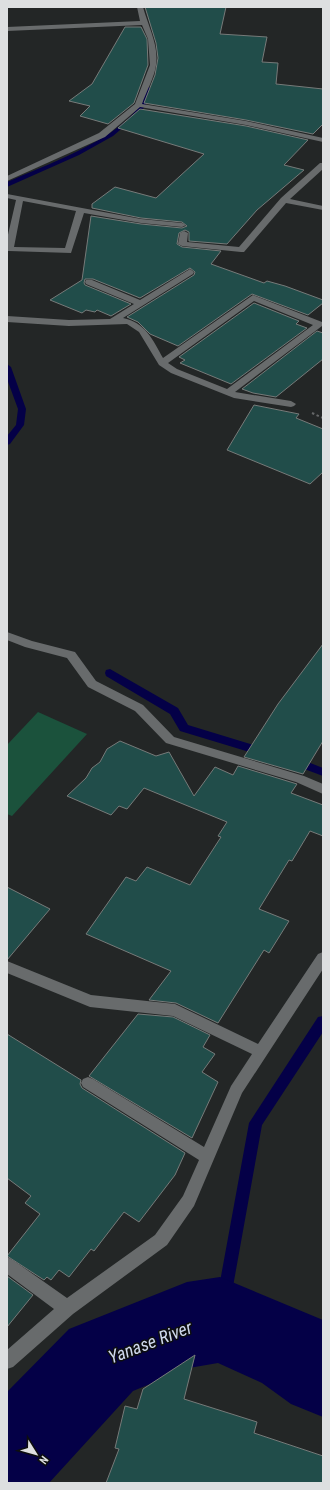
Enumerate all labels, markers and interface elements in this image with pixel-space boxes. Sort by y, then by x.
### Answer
water label: Yanase River [105,1316,196,1368]
north arrow [16,1434,56,1474]
text: N [36,1453,51,1467]

